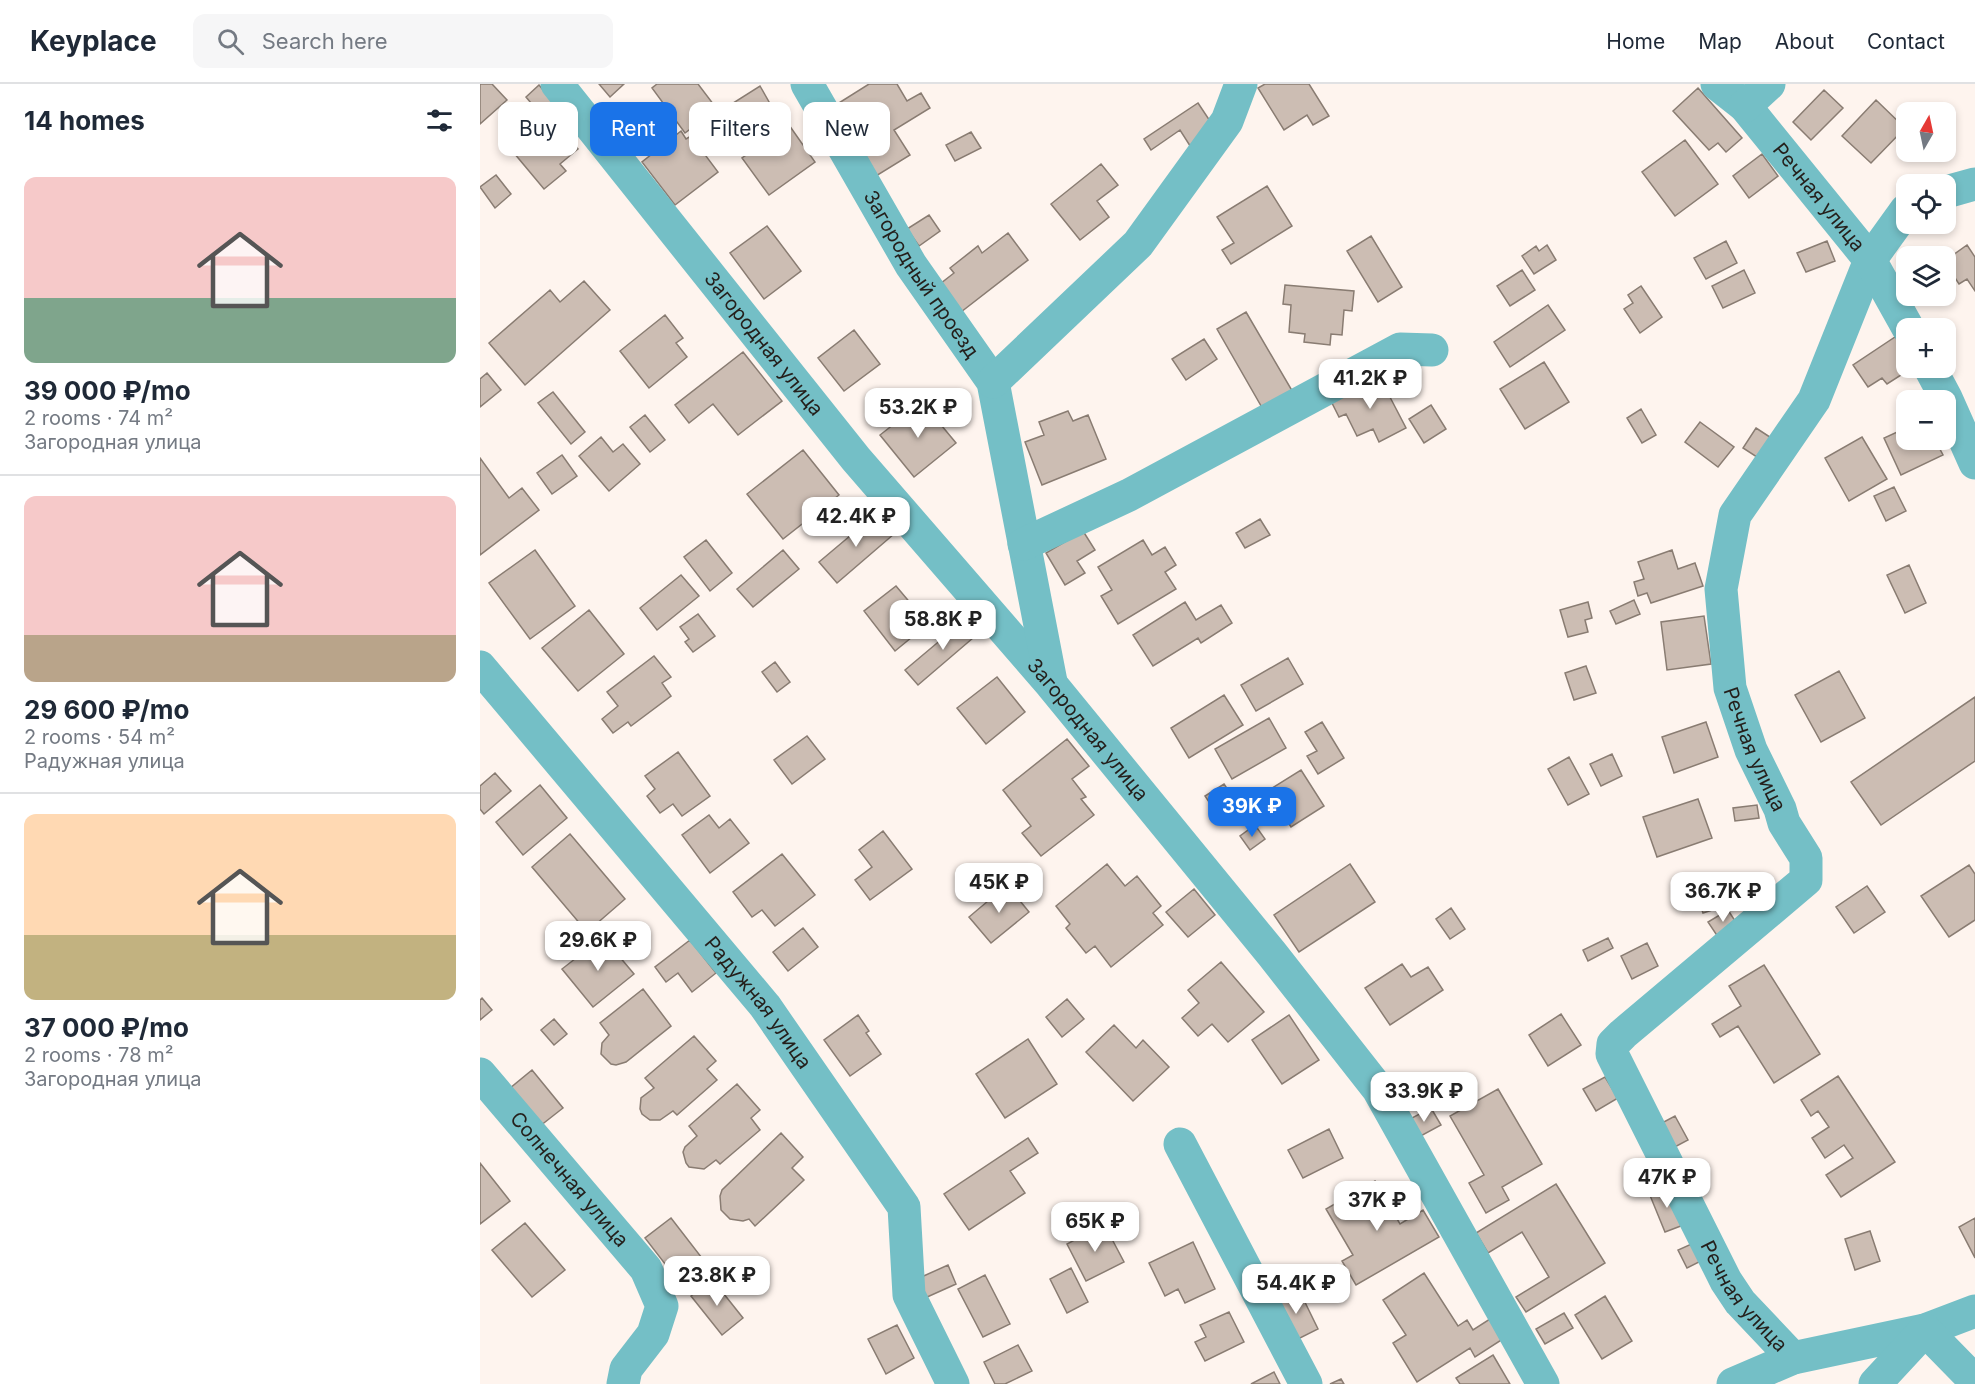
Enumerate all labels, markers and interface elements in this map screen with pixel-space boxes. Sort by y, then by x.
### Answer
search box [193,14,613,68]
text: Keyplace [30,24,157,58]
icon: search [214,25,247,58]
text: Search here [262,28,388,54]
text: Home [1606,29,1665,54]
text: Map [1698,29,1742,54]
text: About [1775,29,1834,54]
text: Contact [1867,29,1945,54]
chip: Buy [498,102,578,156]
chip: Rent [590,102,677,156]
chip: Filters [689,102,791,156]
chip: New [803,102,890,156]
north arrow [1896,102,1956,162]
map controls [1896,102,1956,450]
icon: filters [423,104,456,137]
text: 14 homes [24,105,145,136]
street label: Речная улица [1768,138,1870,256]
button: locate [1896,174,1956,234]
street label: Загородный проезд [859,186,984,363]
icon: home [186,216,294,324]
button: layers [1896,246,1956,306]
street label: Загородная улица [699,267,829,420]
button: + [1896,318,1956,378]
pin: 41.2K ₽ [1315,359,1425,410]
text: 41.2K ₽ [1333,366,1407,390]
text: 39 000 ₽/mo [24,375,191,406]
pin: 53.2K ₽ [863,388,973,439]
button: − [1896,390,1956,450]
text: 53.2K ₽ [879,395,957,419]
text: 2 rooms · 74 m² [24,406,173,430]
text: Загородная улица [24,430,201,454]
pin: 42.4K ₽ [801,497,911,548]
text: 42.4K ₽ [816,504,896,528]
icon: home [186,535,294,643]
pin: 58.8K ₽ [888,600,998,651]
text: 58.8K ₽ [904,607,982,631]
street label: Загородная улица [1022,653,1154,806]
street label: Речная улица [1719,684,1791,815]
text: 29 600 ₽/mo [24,694,190,725]
text: 2 rooms · 54 m² [24,725,175,749]
text: Радужная улица [24,749,185,773]
pin: 39K ₽ [1210,787,1294,838]
text: 39K ₽ [1222,794,1282,818]
icon: home [186,853,294,961]
pin: 45K ₽ [957,863,1041,914]
text: 45K ₽ [969,870,1029,894]
pin: 36.7K ₽ [1668,872,1778,923]
text: 36.7K ₽ [1684,879,1762,903]
pin: 29.6K ₽ [543,921,653,972]
text: 29.6K ₽ [559,928,637,952]
street label: Радужная улица [700,932,817,1073]
text: 37 000 ₽/mo [24,1012,189,1043]
text: 2 rooms · 78 m² [24,1043,173,1067]
text: Загородная улица [24,1067,201,1091]
pin: 33.9K ₽ [1369,1072,1479,1123]
text: 33.9K ₽ [1385,1079,1463,1103]
street label: Солнечная улица [505,1107,634,1252]
pin: 47K ₽ [1625,1158,1709,1209]
text: 47K ₽ [1637,1165,1697,1189]
pin: 37K ₽ [1335,1181,1419,1232]
text: 37K ₽ [1348,1188,1406,1212]
pin: 65K ₽ [1053,1202,1137,1253]
text: 65K ₽ [1065,1209,1125,1233]
street label: Речная улица [1696,1236,1792,1356]
pin: 23.8K ₽ [662,1256,772,1307]
text: 23.8K ₽ [678,1263,756,1287]
pin: 54.4K ₽ [1241,1264,1351,1315]
text: 54.4K ₽ [1256,1271,1336,1295]

